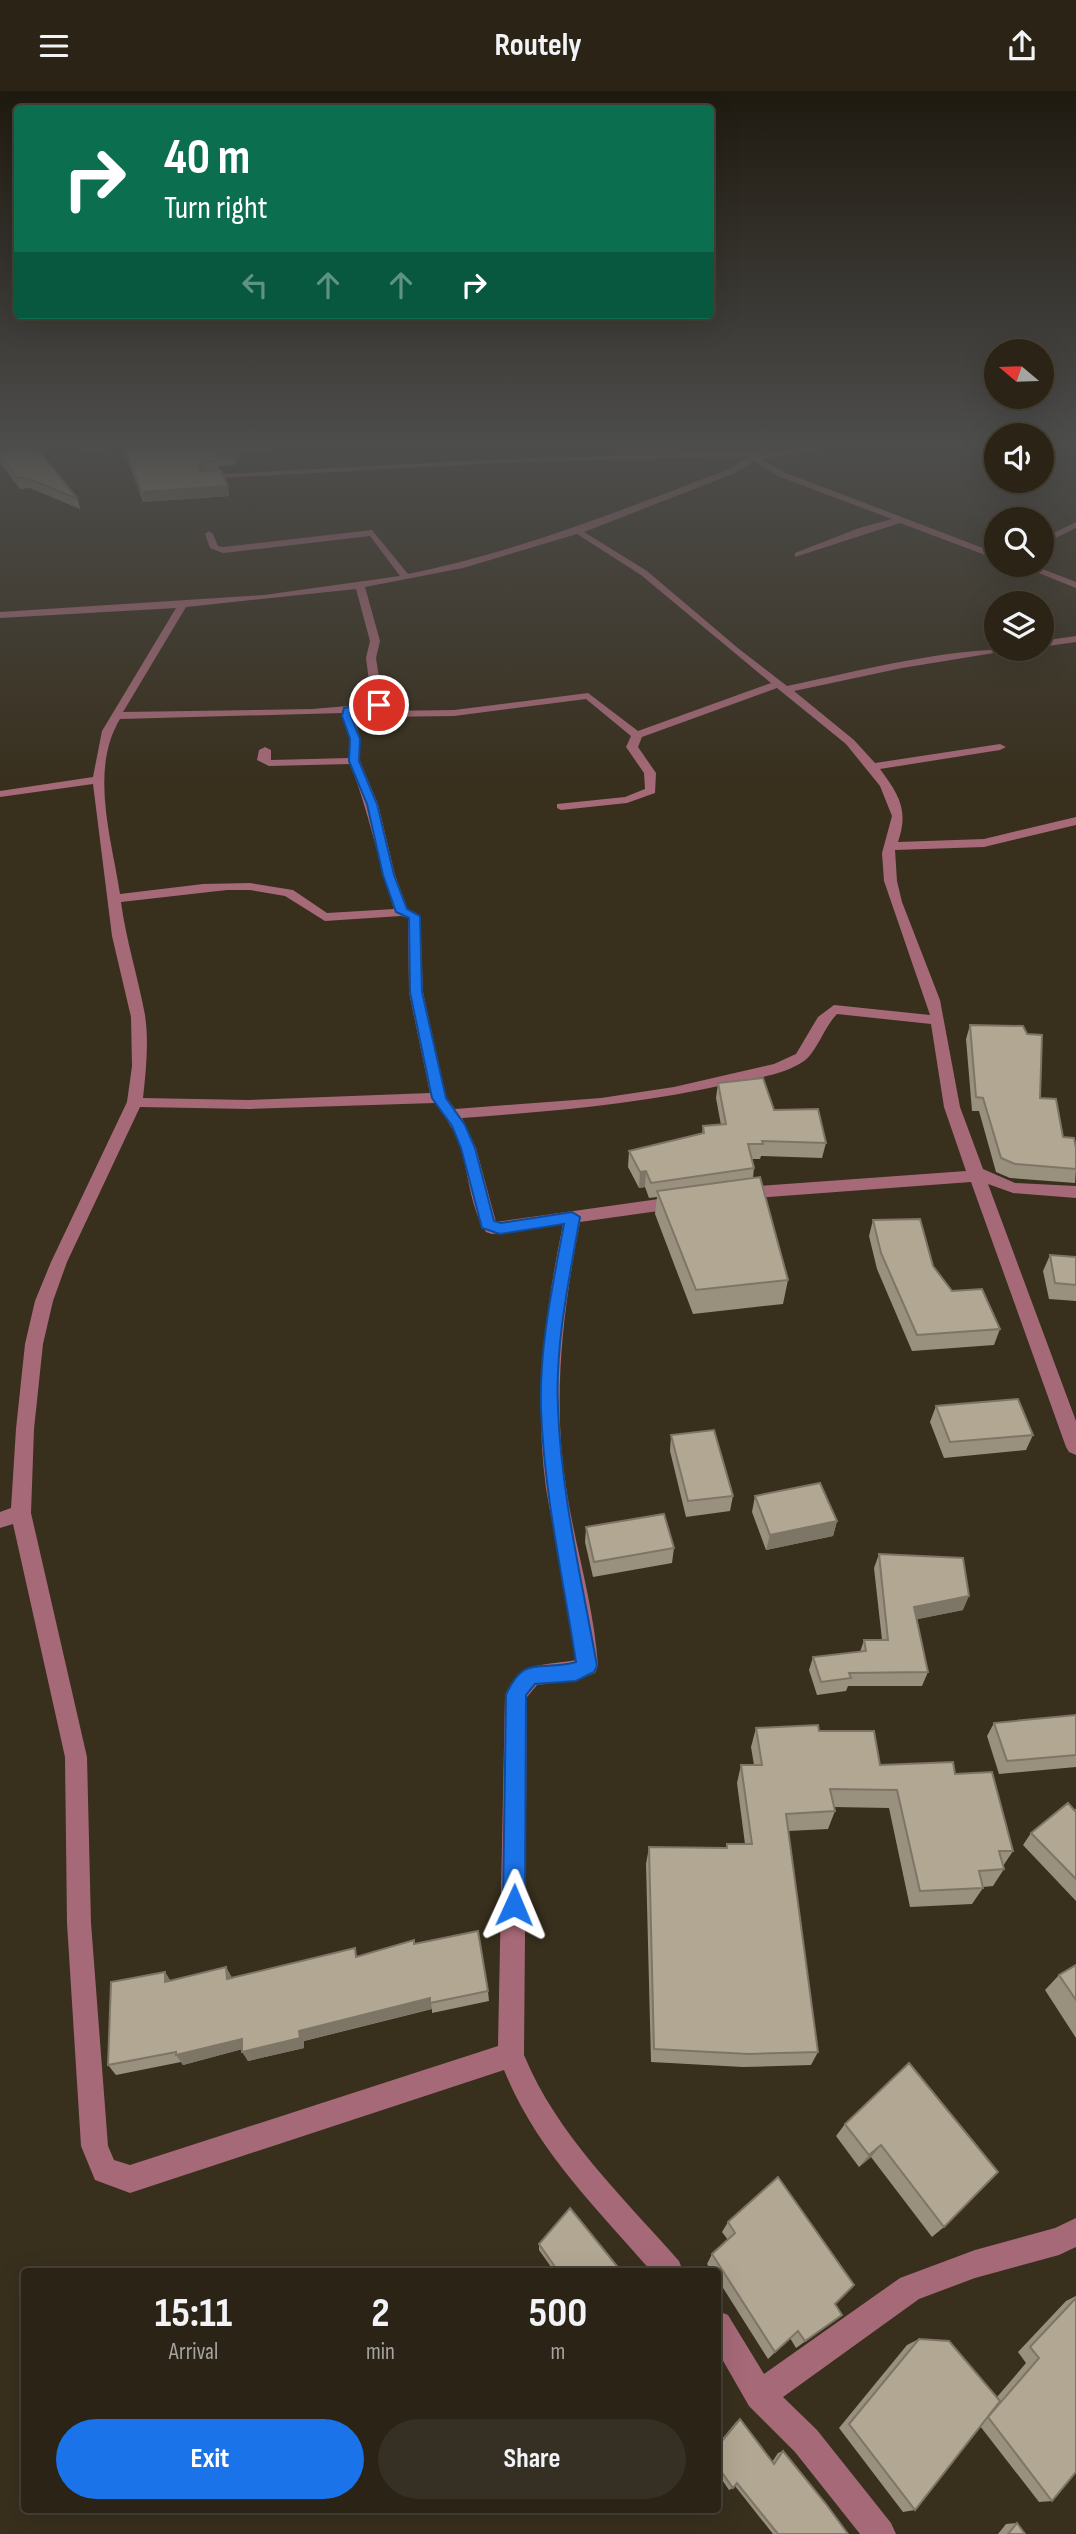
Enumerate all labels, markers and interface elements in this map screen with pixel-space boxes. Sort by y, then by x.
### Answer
text: Routely [494,26,582,65]
icon: menu [35,27,73,65]
icon: share [1003,27,1041,65]
text: 40 m [164,129,250,188]
icon: right [49,133,140,224]
text: Turn right [164,189,268,228]
icon: left [236,266,274,304]
icon: ahead [309,266,347,304]
icon: ahead [382,266,420,304]
icon: right [455,266,493,304]
north arrow [984,339,1054,409]
map controls [984,339,1054,661]
button: sound [984,423,1054,493]
button: search [984,507,1054,577]
button: layers [984,591,1054,661]
pin [349,675,409,735]
icon: arrive [360,686,398,724]
position arrow [477,1868,551,1942]
text: 15:11 [155,2288,232,2339]
text: 2 [371,2288,390,2339]
text: 500 [529,2288,587,2339]
text: Arrival [169,2338,218,2366]
text: min [366,2338,395,2366]
text: m [551,2338,565,2366]
button: Exit [56,2419,364,2499]
button: Share [378,2419,686,2499]

